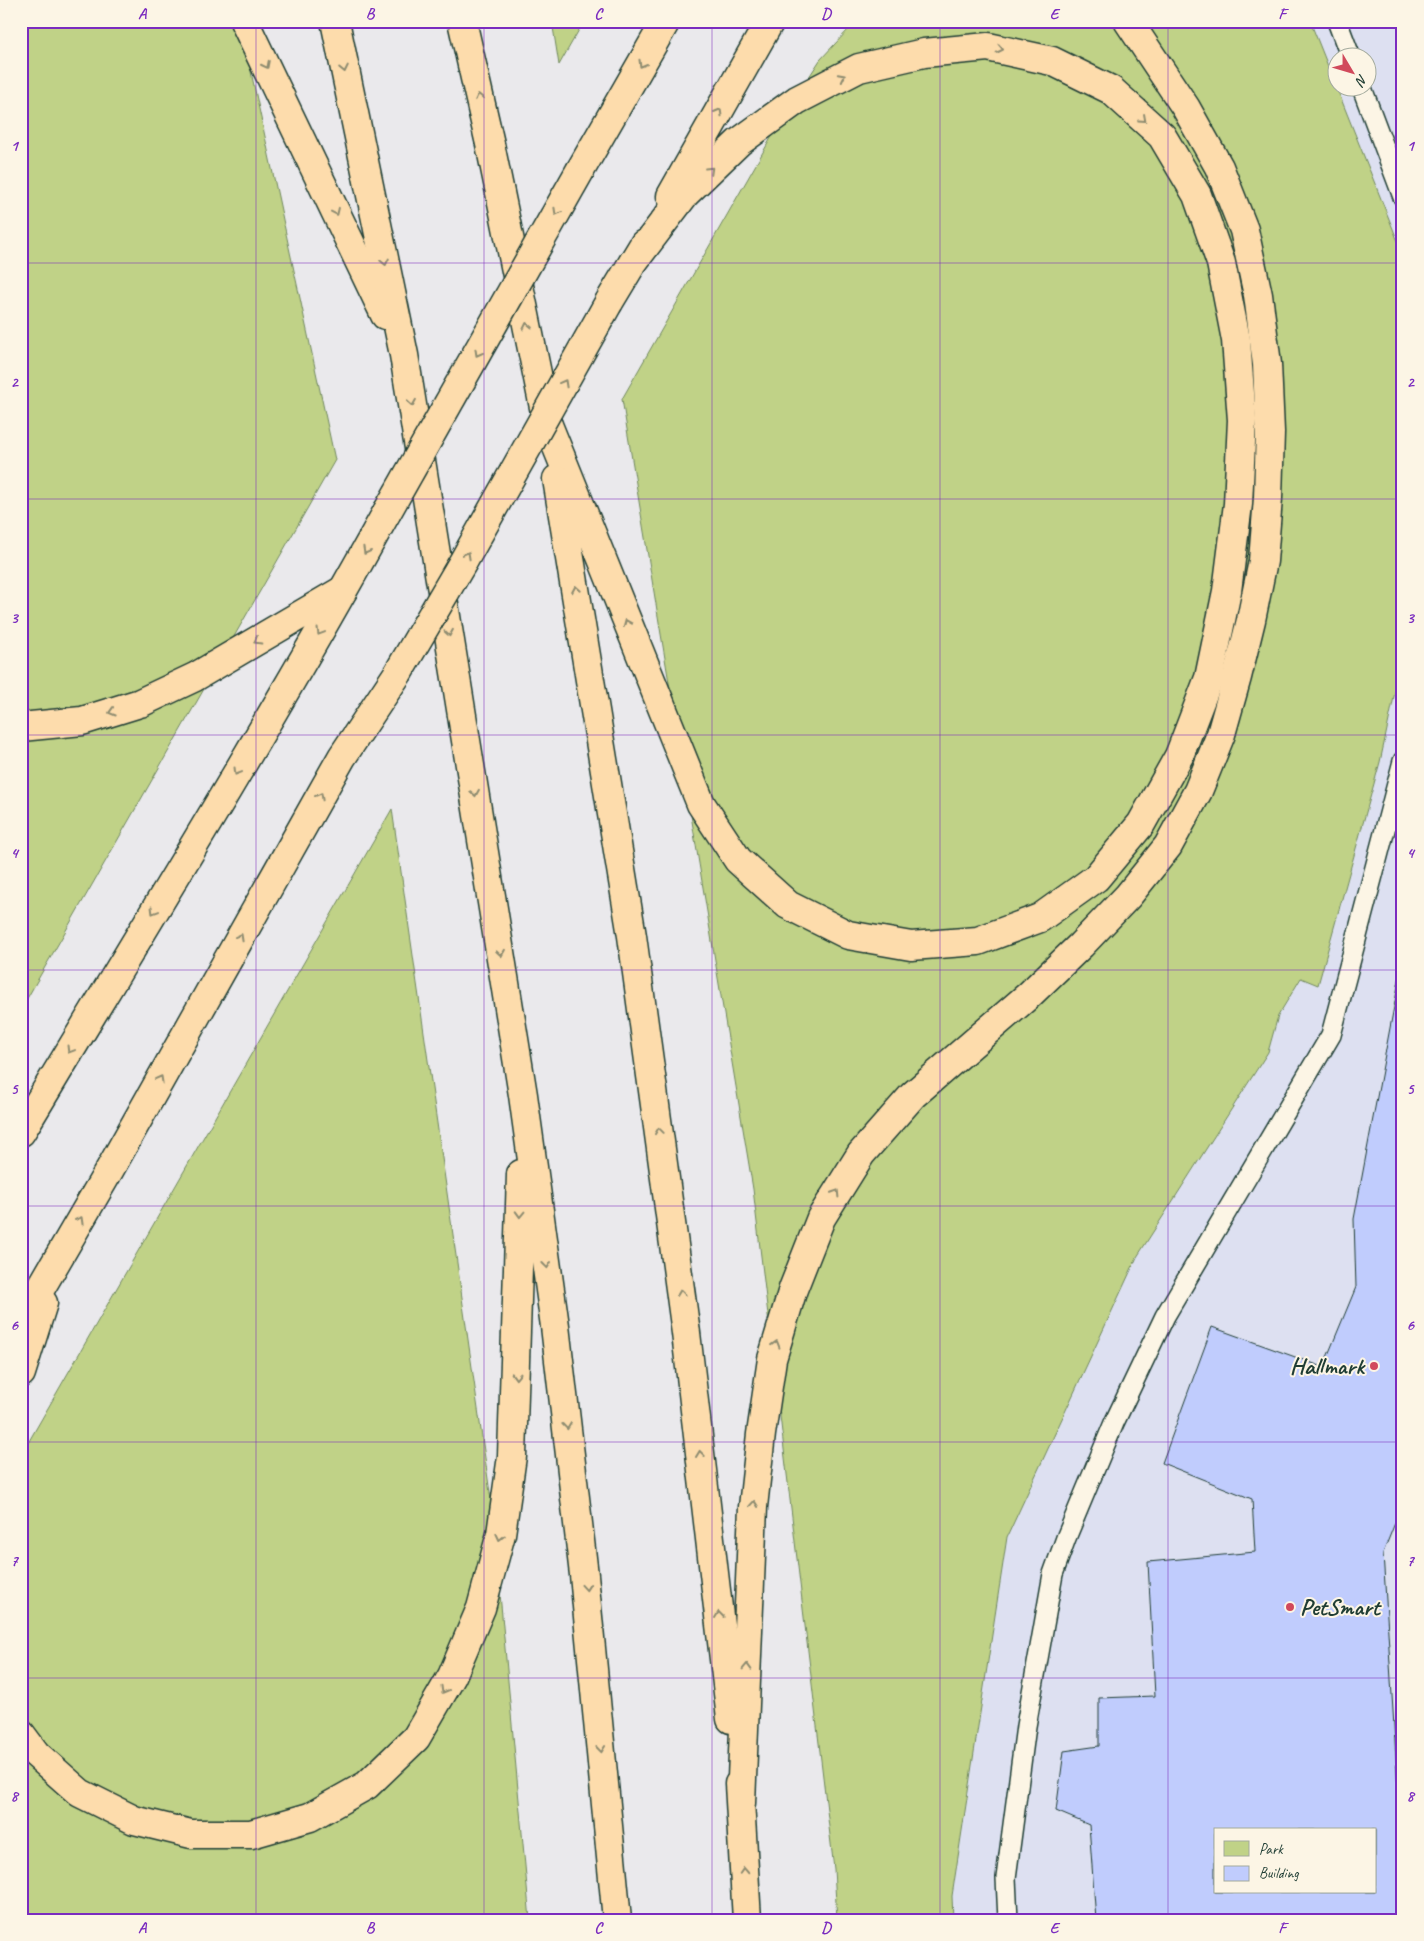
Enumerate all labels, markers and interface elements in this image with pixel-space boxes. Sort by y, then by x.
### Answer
text: A [138,4,148,24]
text: B [366,4,376,24]
text: C [594,4,604,24]
text: D [821,4,832,24]
text: E [1050,4,1061,24]
text: F [1278,4,1289,24]
one-way arrow [996,44,1004,54]
north arrow [1326,48,1376,98]
one-way arrow [638,58,648,67]
one-way arrow [260,60,270,69]
one-way arrow [339,65,349,73]
text: N [1351,71,1371,90]
one-way arrow [837,73,846,83]
one-way arrow [474,92,485,101]
one-way arrow [712,108,722,117]
one-way arrow [1138,114,1147,123]
text: 1 [10,136,19,156]
text: 1 [1406,136,1415,156]
one-way arrow [704,167,713,176]
one-way arrow [330,206,340,215]
one-way arrow [554,206,564,215]
one-way arrow [379,258,389,267]
one-way arrow [523,322,533,330]
one-way arrow [474,348,484,357]
text: 2 [10,372,19,392]
text: 2 [1406,372,1415,392]
one-way arrow [557,380,567,389]
one-way arrow [406,399,416,407]
one-way arrow [362,546,372,555]
one-way arrow [460,552,470,561]
one-way arrow [571,584,581,593]
text: 3 [10,608,19,628]
text: 3 [1406,608,1415,628]
one-way arrow [623,619,633,628]
one-way arrow [316,626,326,635]
one-way arrow [443,628,453,637]
one-way arrow [253,634,262,644]
one-way arrow [108,707,116,717]
one-way arrow [233,766,243,775]
one-way arrow [469,789,479,797]
one-way arrow [314,792,324,801]
text: 4 [10,843,19,863]
text: 4 [1406,843,1415,863]
one-way arrow [150,906,160,915]
one-way arrow [234,934,244,943]
one-way arrow [495,949,505,958]
one-way arrow [67,1045,77,1054]
one-way arrow [154,1075,164,1084]
text: 5 [11,1079,20,1099]
text: 5 [1407,1079,1416,1099]
one-way arrow [655,1127,665,1136]
one-way arrow [830,1190,839,1199]
one-way arrow [515,1210,525,1218]
one-way arrow [73,1217,83,1226]
one-way arrow [541,1261,552,1269]
one-way arrow [676,1288,687,1296]
text: 6 [10,1315,19,1335]
text: 6 [1406,1315,1415,1335]
one-way arrow [771,1340,781,1348]
place label: Hallmark [1290,1351,1366,1381]
marker: Hallmark [1368,1360,1380,1372]
one-way arrow [511,1372,521,1380]
one-way arrow [561,1422,572,1430]
one-way arrow [695,1450,706,1458]
one-way arrow [748,1500,759,1508]
one-way arrow [495,1533,506,1542]
text: 7 [10,1551,19,1571]
text: 7 [1406,1551,1415,1571]
one-way arrow [580,1584,591,1592]
place label: PetSmart [1300,1592,1383,1622]
marker: PetSmart [1284,1601,1296,1613]
one-way arrow [714,1611,725,1619]
one-way arrow [741,1662,752,1670]
one-way arrow [441,1684,451,1693]
one-way arrow [595,1745,606,1753]
text: 8 [10,1786,19,1806]
text: 8 [1406,1786,1415,1806]
legend [1214,1828,1376,1894]
text: Park [1259,1840,1284,1859]
text: Building [1259,1864,1299,1883]
one-way arrow [739,1867,750,1875]
text: A [138,1918,148,1938]
text: B [366,1918,376,1938]
text: C [594,1918,604,1938]
text: D [821,1918,832,1938]
text: E [1050,1918,1061,1938]
text: F [1278,1918,1289,1938]

